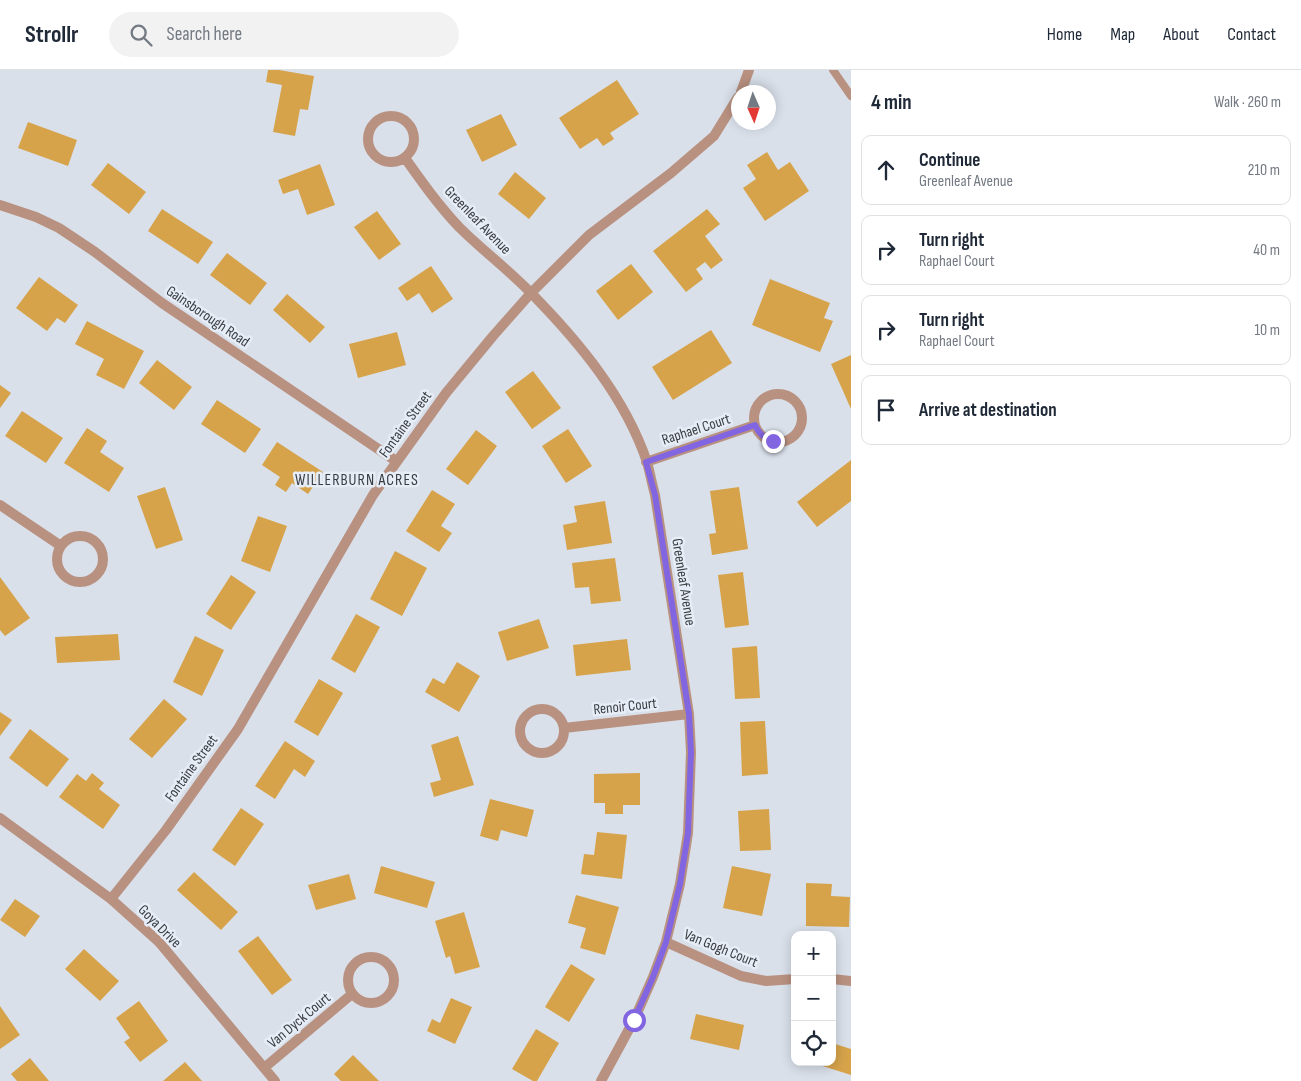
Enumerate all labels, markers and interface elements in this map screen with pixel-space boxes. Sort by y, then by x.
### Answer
search box [109,12,459,57]
text: Strollr [25,20,79,49]
icon: search [127,21,155,49]
text: Search here [167,23,242,46]
text: Home [1047,24,1082,45]
text: Map [1110,24,1135,45]
text: About [1163,24,1199,45]
text: Contact [1227,24,1276,45]
north arrow [731,85,776,130]
text: 4 min [871,90,912,115]
text: Walk · 260 m [1214,93,1281,112]
text: Continue [919,149,980,172]
icon: ahead [872,156,900,184]
text: 210 m [1248,161,1280,180]
text: Greenleaf Avenue [919,172,1013,191]
street label: Greenleaf Avenue [440,182,515,259]
text: Turn right [919,229,984,252]
icon: right [872,236,900,264]
text: 40 m [1253,241,1280,260]
text: Raphael Court [919,252,995,271]
street label: Gainsborough Road [162,282,253,351]
text: Turn right [919,309,984,332]
icon: right [872,316,900,344]
text: 10 m [1254,321,1280,340]
text: Raphael Court [919,332,995,351]
street label: Fontaine Street [375,387,436,461]
icon: arrive [872,396,900,424]
text: Arrive at destination [919,399,1057,422]
street label: Raphael Court [660,409,733,449]
route end [762,430,785,453]
district label: WILLERBURN ACRES [295,471,419,490]
street label: Greenleaf Avenue [667,537,700,627]
street label: Renoir Court [592,694,658,719]
street label: Fontaine Street [161,731,222,805]
street label: Goya Drive [134,901,185,952]
street label: Van Gogh Court [681,925,761,972]
map controls [791,931,836,1066]
button: + [791,931,836,976]
button: − [791,976,836,1021]
street label: Van Dyck Court [264,988,335,1052]
route start [623,1009,646,1032]
button: locate [791,1021,836,1066]

